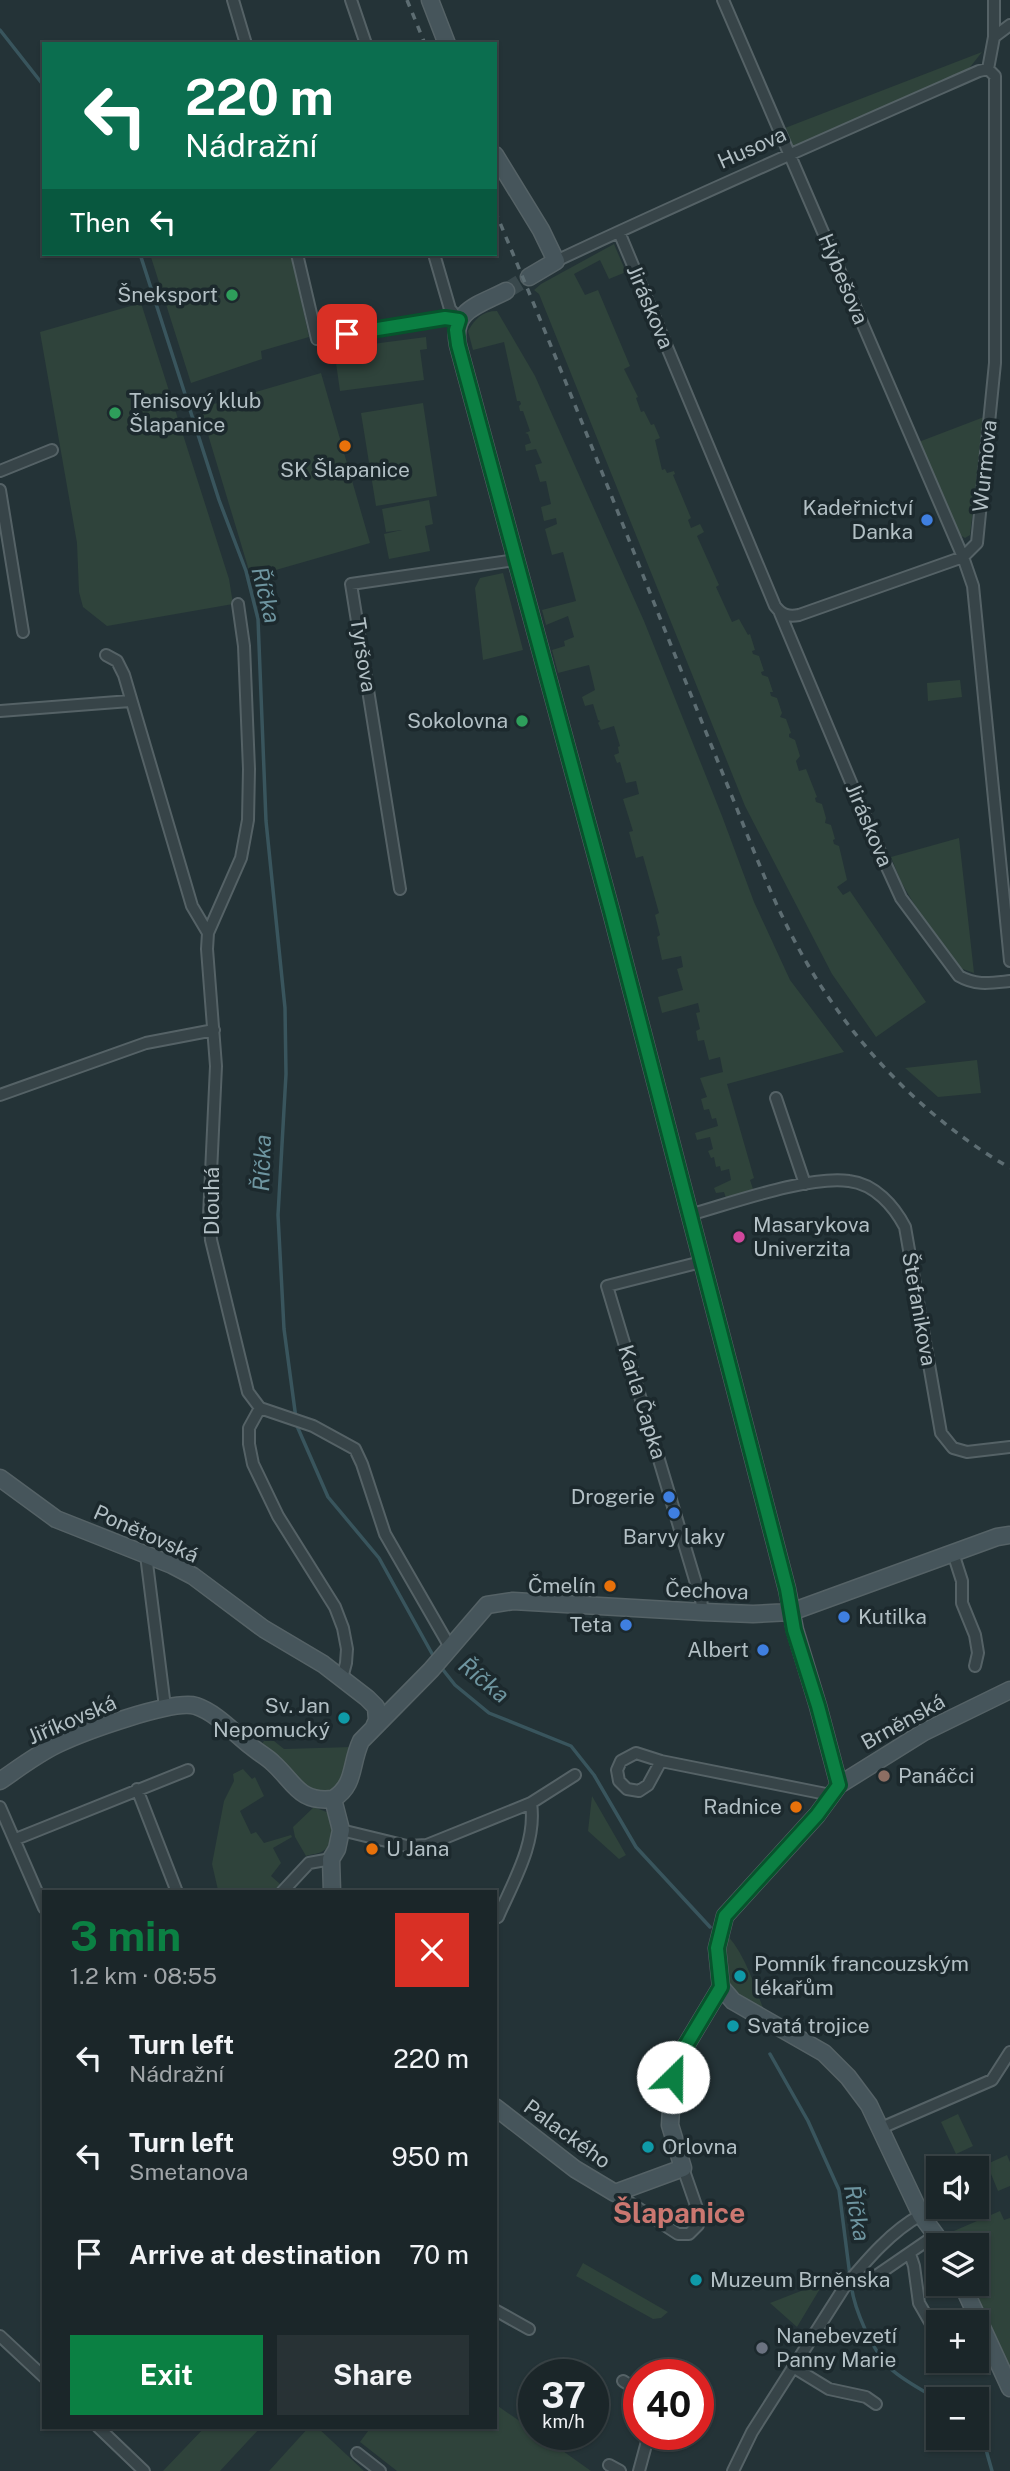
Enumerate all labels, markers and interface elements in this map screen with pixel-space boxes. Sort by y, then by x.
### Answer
text: 220 m [185,68,334,126]
icon: left [70,70,161,161]
street label: Husova [714,121,790,174]
text: Nádražní [185,127,317,164]
icon: left [144,203,182,241]
text: Then [70,207,130,238]
street label: Hybešova [813,230,874,328]
street label: Jiráskova [622,261,679,352]
place label: Šneksport [117,282,218,307]
marker: Šneksport [224,287,240,303]
pin [317,304,377,364]
icon: arrive [328,315,366,353]
place label: Tenisový klub Šlapanice [129,388,261,437]
marker: Tenisový klub Šlapanice [107,405,123,421]
street label: Wurmova [967,419,1002,513]
marker: SK Šlapanice [337,438,353,454]
place label: SK Šlapanice [280,457,410,482]
place label: Kadeřnictví Danka [803,495,914,544]
marker: Kadeřnictví Danka [919,512,935,528]
water label: Říčka [247,564,286,626]
street label: Tyršova [345,616,382,694]
place label: Sokolovna [407,708,508,733]
marker: Sokolovna [514,713,530,729]
street label: Jiráskova [841,779,898,870]
water label: Říčka [247,1134,276,1192]
street label: Dlouhá [199,1167,224,1235]
place label: Masarykova Univerzita [753,1212,870,1261]
marker: Masarykova Univerzita [731,1229,747,1245]
street label: Štefanikova [897,1250,942,1368]
street label: Karla Čapka [613,1342,672,1462]
place label: Drogerie [571,1484,655,1509]
marker: Drogerie [661,1489,677,1505]
street label: Ponětovská [90,1499,203,1568]
marker: Barvy laky [666,1505,682,1521]
place label: Barvy laky [623,1524,725,1549]
place label: Čmelín [528,1573,596,1598]
street label: Čechova [665,1577,749,1604]
marker: Čmelín [602,1578,618,1594]
place label: Kutilka [858,1604,927,1629]
marker: Kutilka [836,1609,852,1625]
place label: Teta [570,1612,612,1637]
marker: Teta [618,1617,634,1633]
place label: Albert [687,1637,749,1662]
marker: Albert [755,1642,771,1658]
water label: Říčka [454,1651,515,1708]
street label: Brněnská [856,1688,949,1755]
street label: Jiříkovská [24,1690,120,1749]
place label: Sv. Jan Nepomucký [213,1693,330,1742]
marker: Sv. Jan Nepomucký [336,1710,352,1726]
place label: Panáčci [898,1763,974,1788]
marker: Panáčci [876,1768,892,1784]
place label: Radnice [703,1794,782,1819]
marker: Radnice [788,1799,804,1815]
place label: U Jana [386,1836,449,1861]
marker: U Jana [364,1841,380,1857]
text: 3 min [70,1911,181,1960]
button: close [395,1913,469,1987]
place label: Pomník francouzským lékařům [754,1951,969,2000]
text: 1.2 km · 08:55 [70,1962,217,1989]
marker: Pomník francouzským lékařům [732,1968,748,1984]
place label: Svatá trojice [747,2013,870,2038]
marker: Svatá trojice [725,2018,741,2034]
text: Turn left [129,2029,234,2060]
icon: left [70,2039,108,2077]
position arrow [636,2040,710,2114]
text: 220 m [393,2043,469,2074]
text: Nádražní [129,2060,224,2087]
street label: Palackého [519,2094,616,2173]
text: Turn left [129,2127,234,2158]
place label: Orlovna [662,2134,737,2159]
icon: left [70,2137,108,2175]
marker: Orlovna [640,2139,656,2155]
text: 950 m [391,2141,469,2172]
map controls [926,2156,989,2450]
button: sound [926,2156,989,2219]
text: Smetanova [129,2158,249,2185]
water label: Říčka [839,2182,876,2243]
district label: Šlapanice [613,2196,745,2229]
button: layers [926,2233,989,2296]
icon: arrive [70,2235,108,2273]
text: Arrive at destination [129,2239,381,2270]
text: 70 m [409,2239,469,2270]
place label: Muzeum Brněnska [710,2267,890,2292]
marker: Muzeum Brněnska [688,2272,704,2288]
button: + [926,2310,989,2373]
place label: Nanebevzetí Panny Marie [776,2323,898,2372]
button: Exit [70,2335,263,2415]
button: Share [277,2335,469,2415]
marker: Nanebevzetí Panny Marie [754,2340,770,2356]
speed limit sign: 40 [623,2359,714,2450]
text: 37 [541,2375,586,2416]
button: − [926,2387,989,2450]
text: km/h [542,2411,585,2432]

